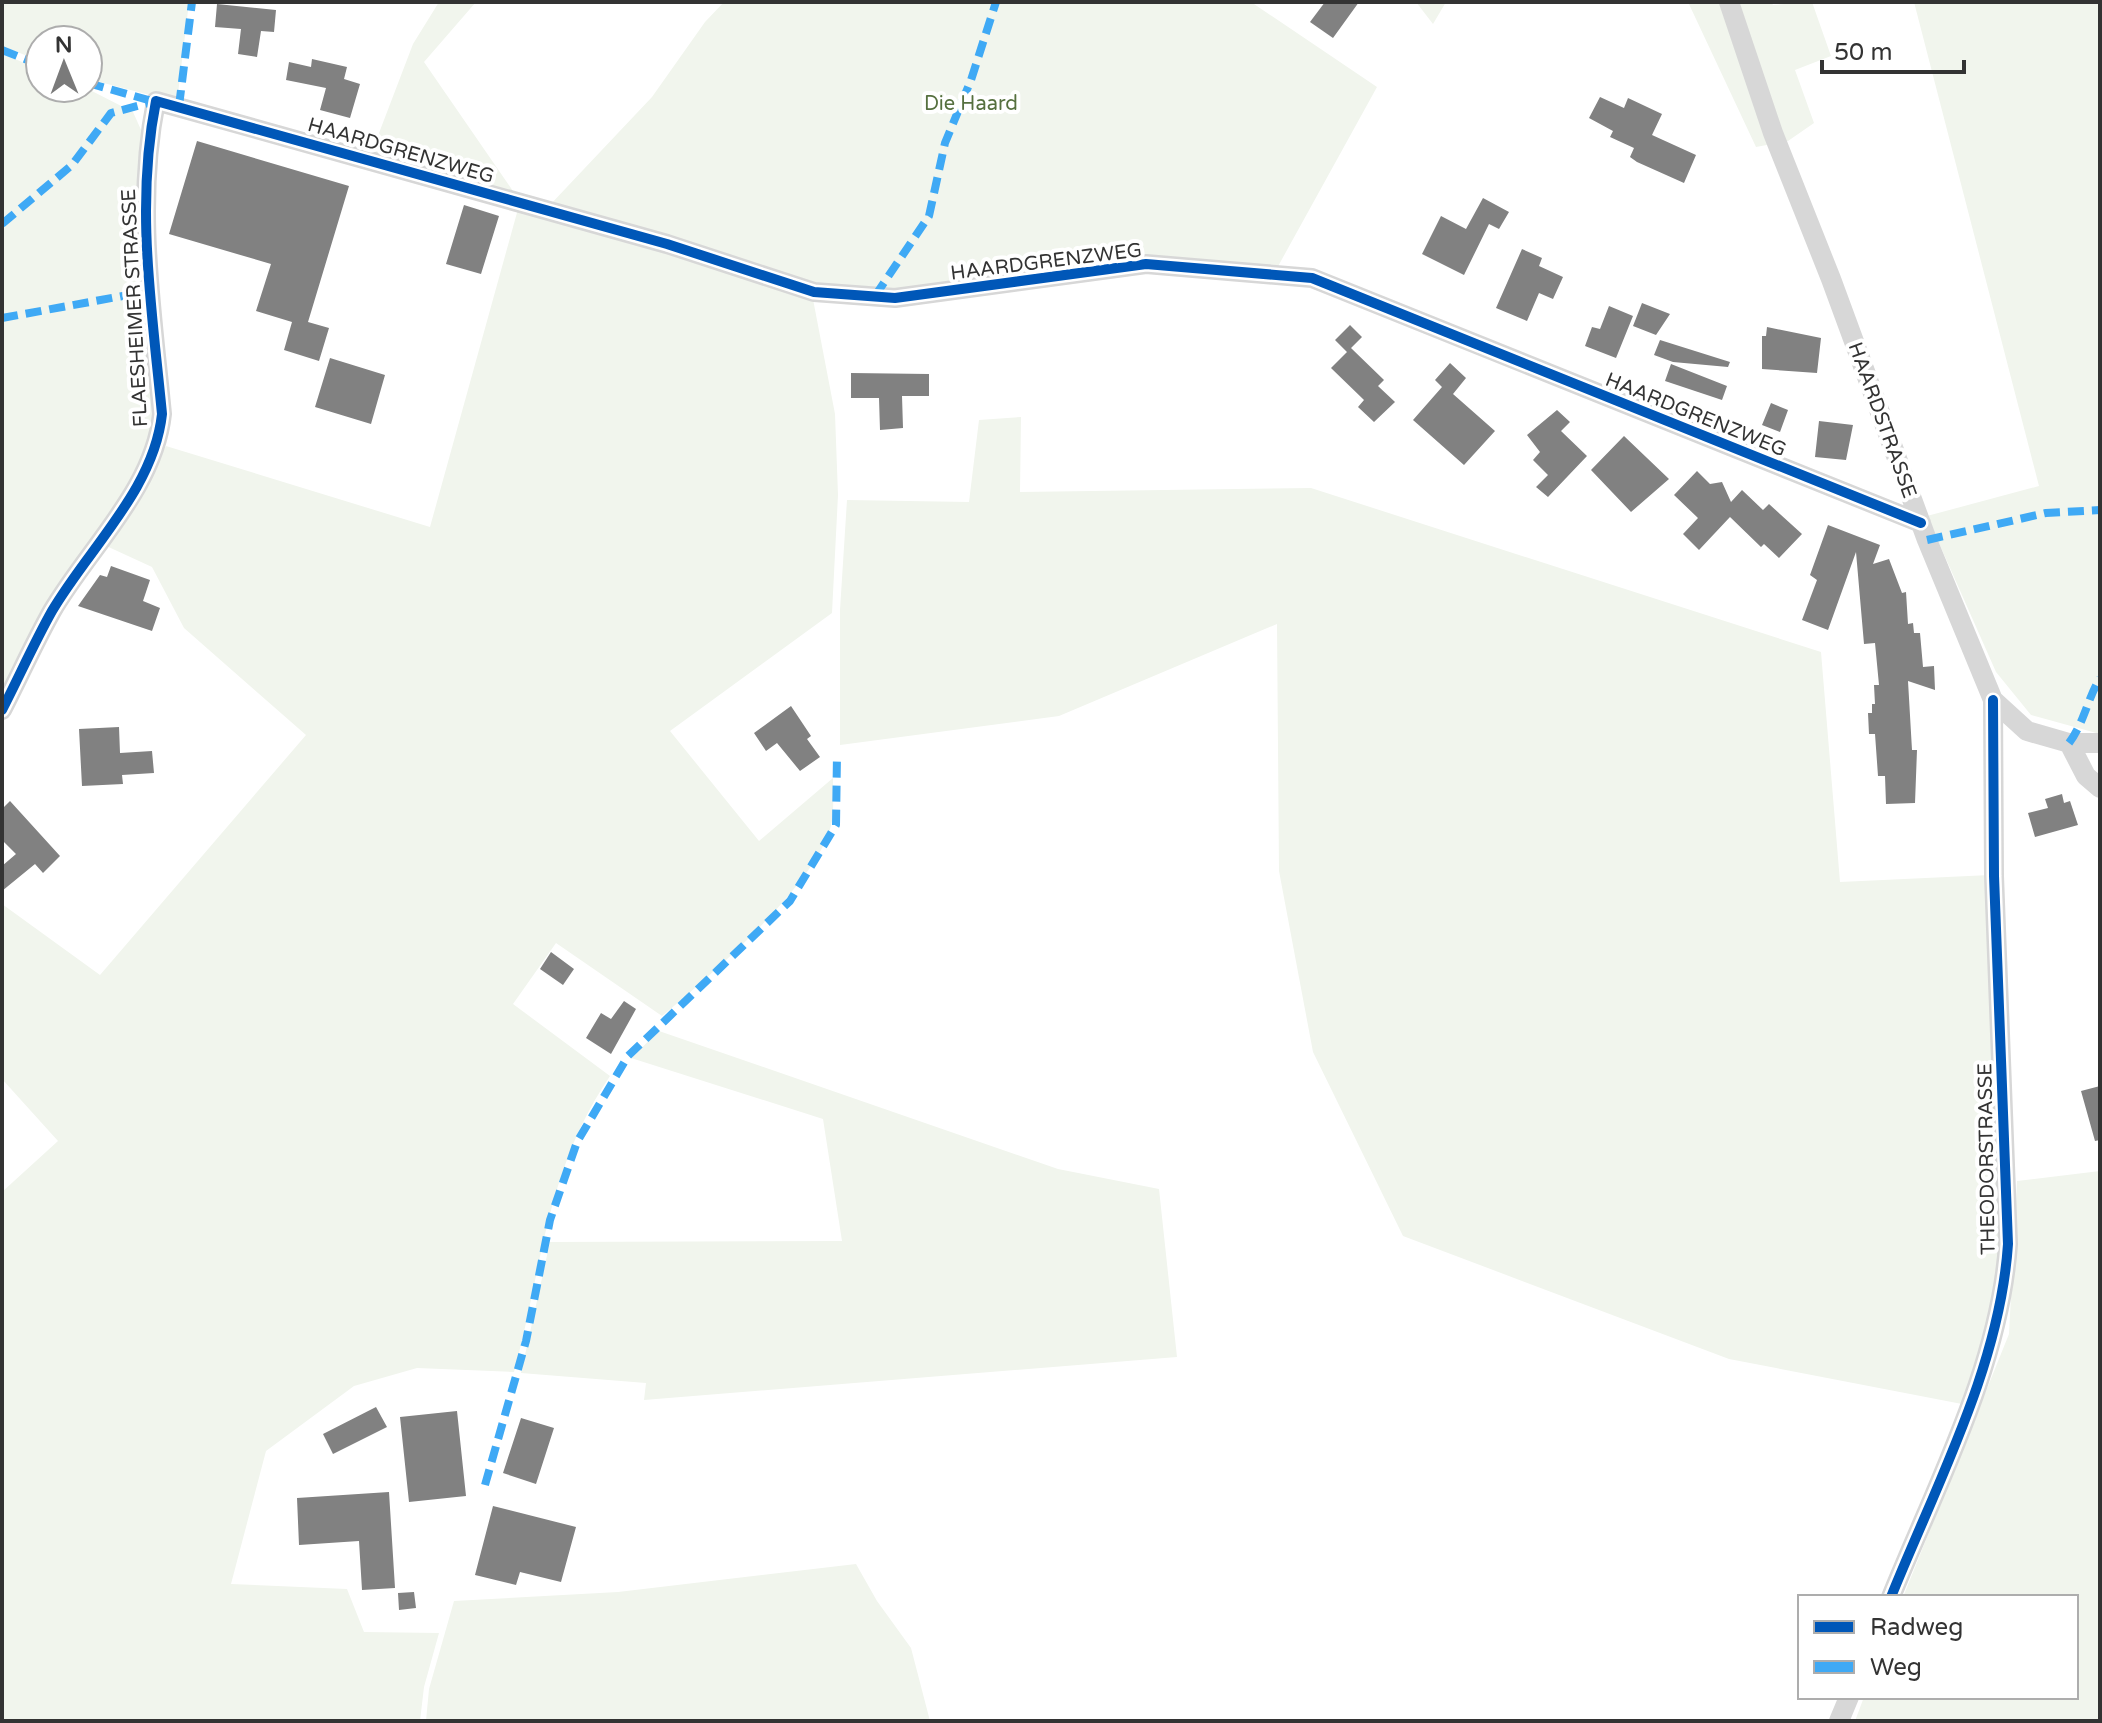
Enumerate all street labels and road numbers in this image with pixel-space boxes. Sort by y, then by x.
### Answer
street label: HAARDGRENZWEG [305,113,497,189]
street label: FLAESHEIMER STRASSE [117,188,153,428]
street label: HAARDGRENZWEG [949,238,1143,286]
street label: HAARDSTRASSE [1843,339,1921,502]
street label: HAARDGRENZWEG [1602,368,1789,462]
street label: THEODORSTRASSE [1973,1063,2001,1255]

